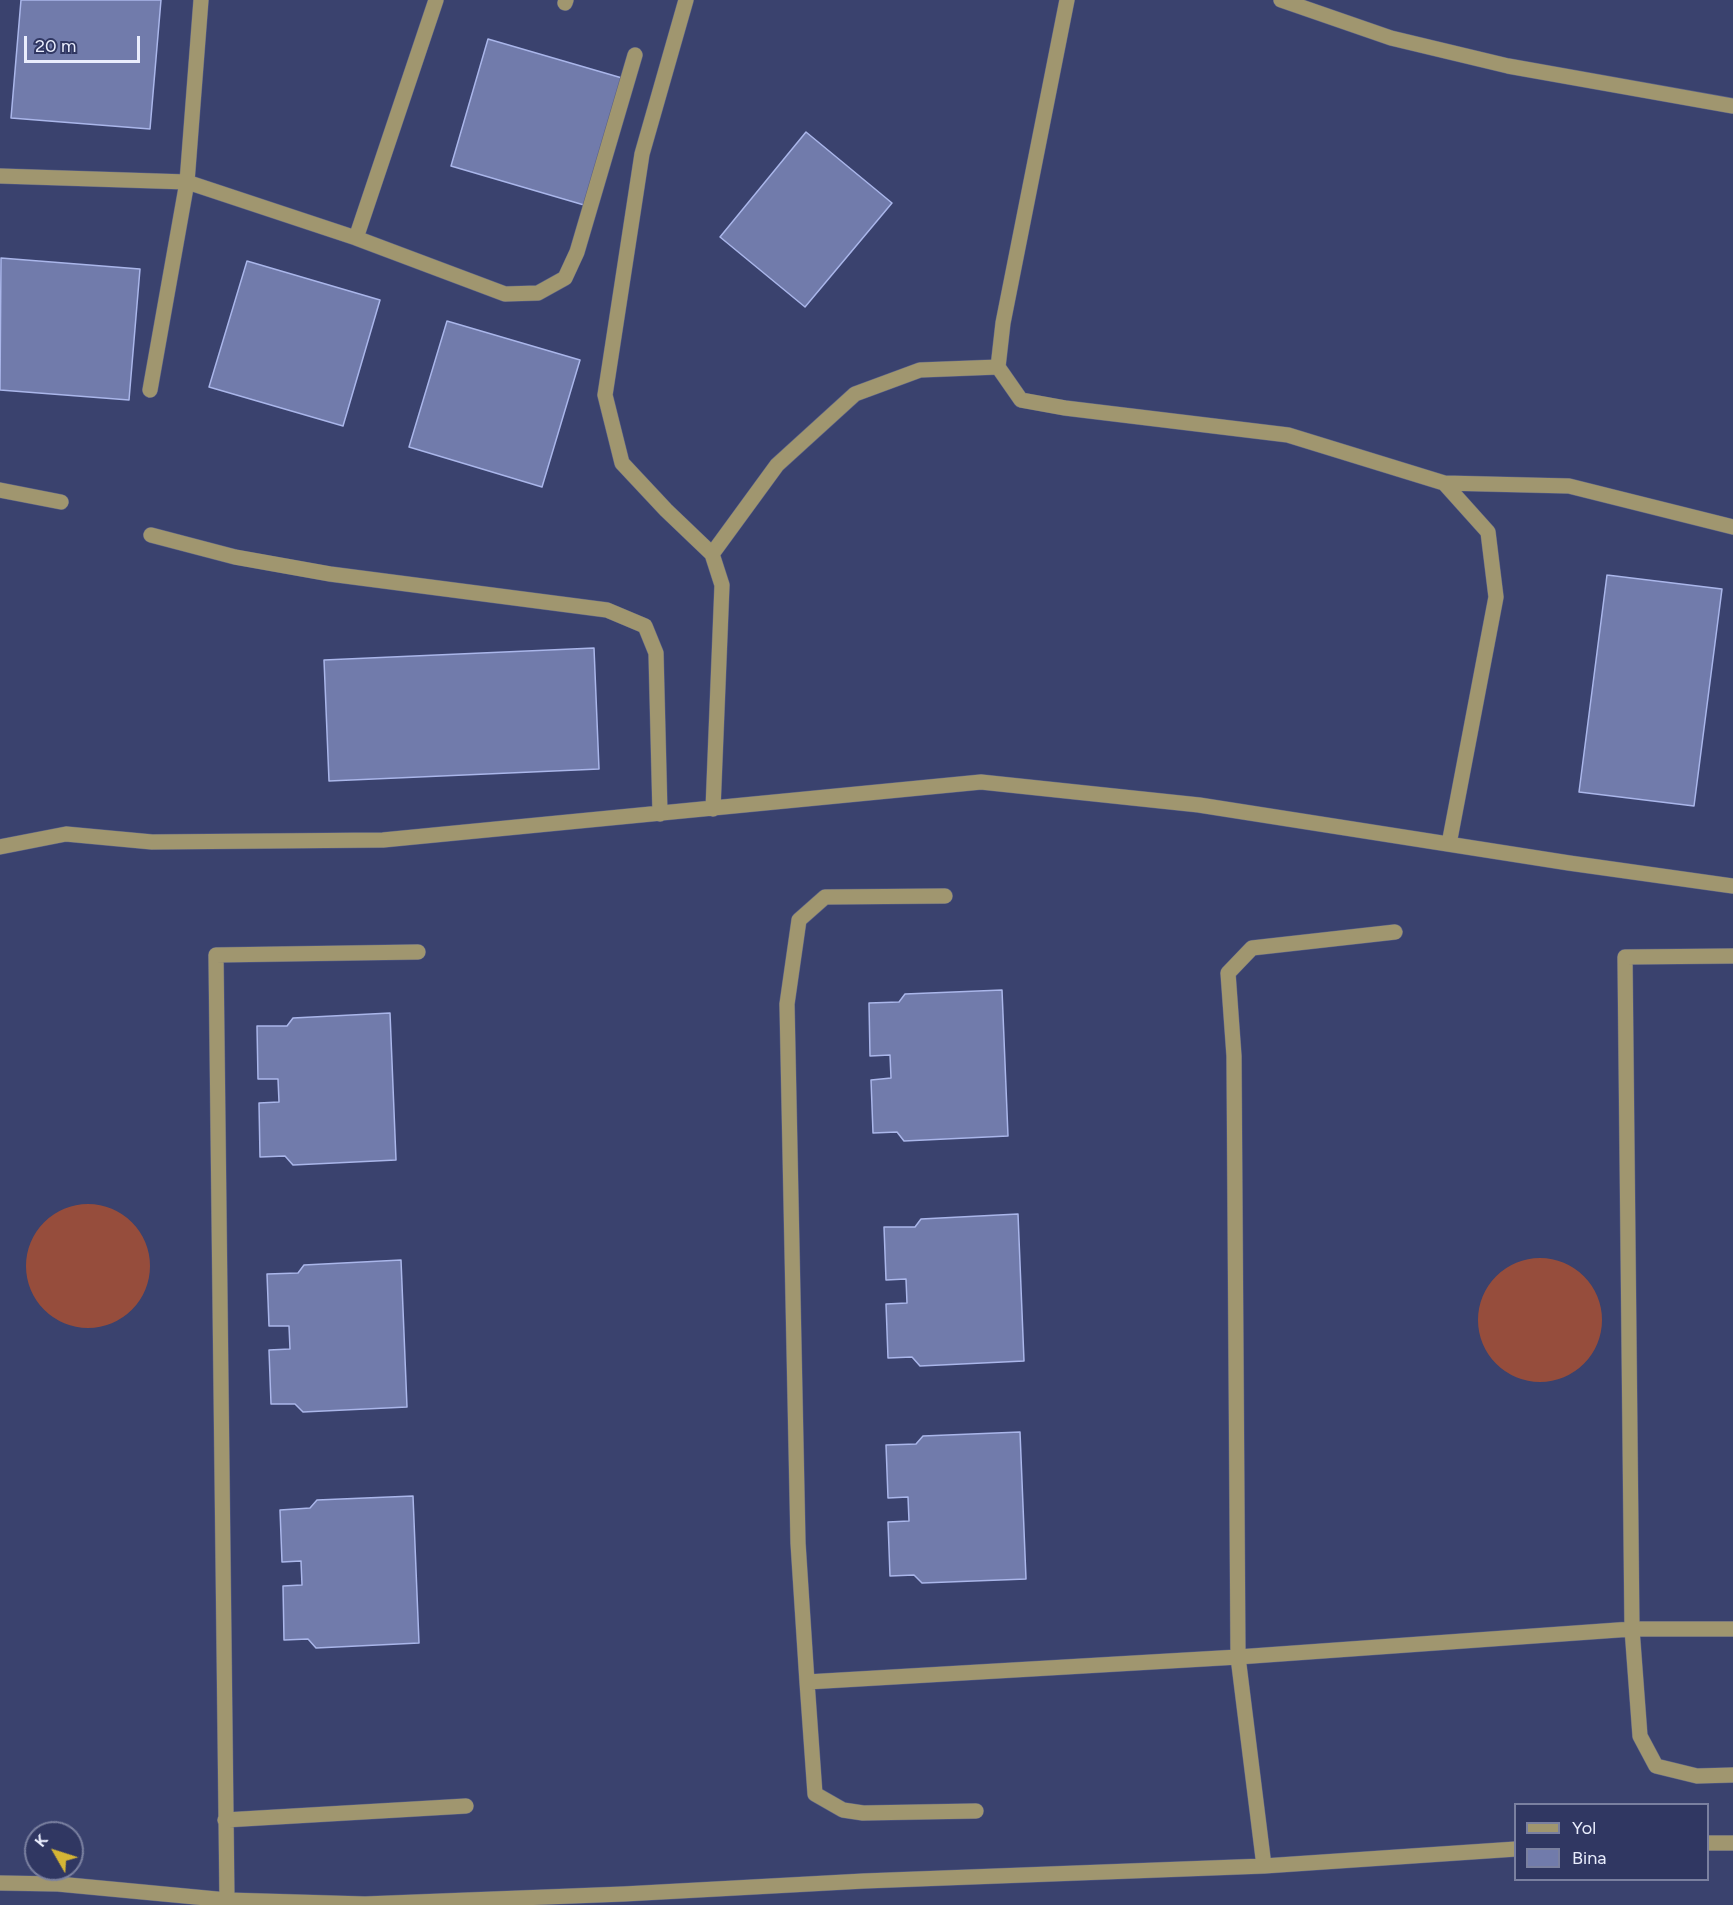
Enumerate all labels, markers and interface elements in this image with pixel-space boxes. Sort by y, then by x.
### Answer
scale bar [27,24,142,62]
text: 20 m [35,35,76,57]
legend [1514,1803,1709,1881]
text: Yol [1572,1817,1596,1839]
north arrow [24,1821,84,1881]
text: K [30,1830,52,1851]
text: Bina [1572,1847,1606,1869]

